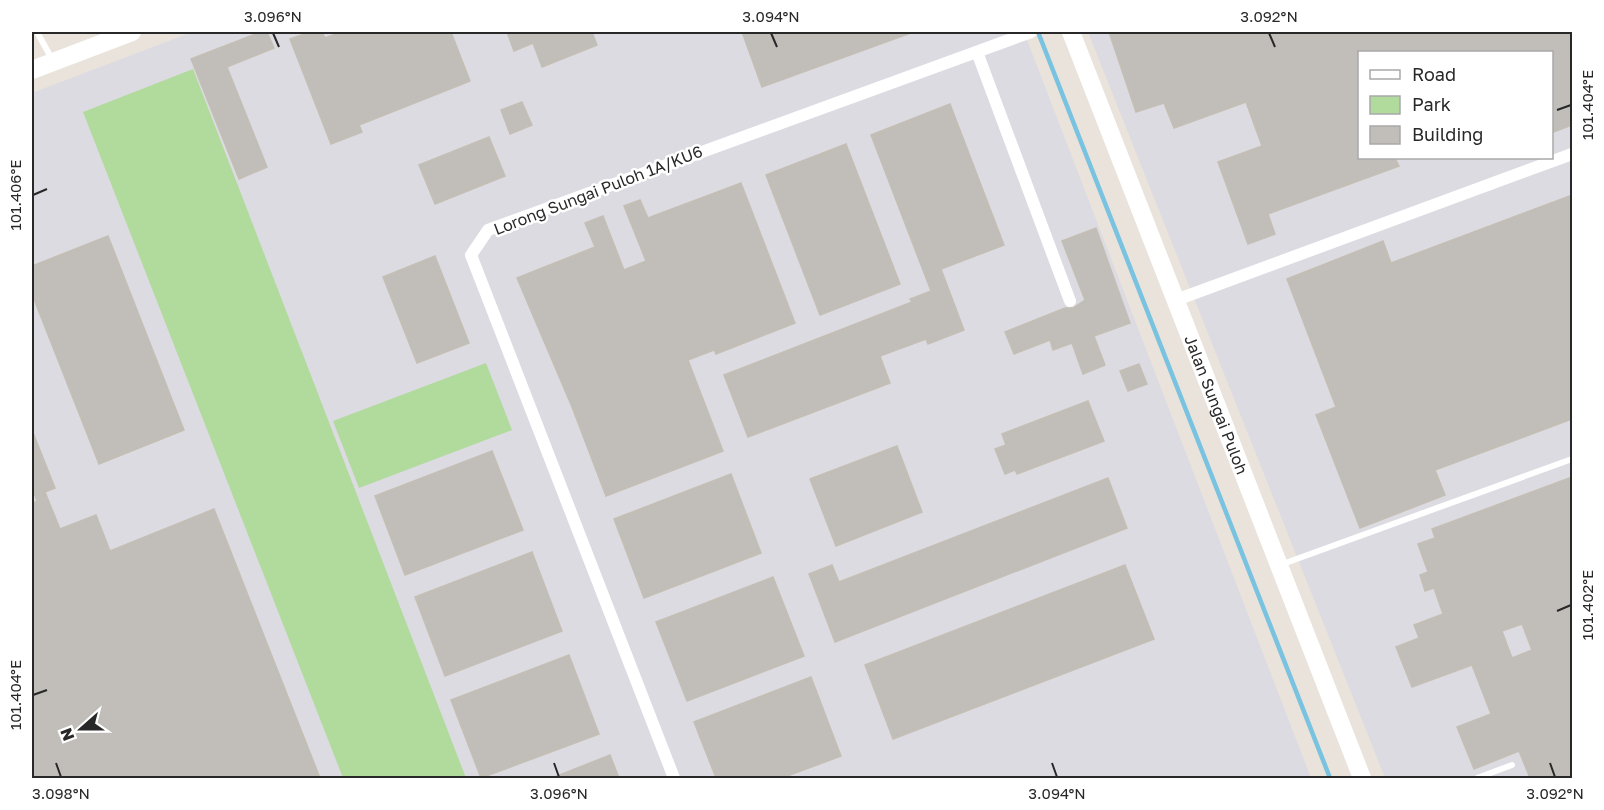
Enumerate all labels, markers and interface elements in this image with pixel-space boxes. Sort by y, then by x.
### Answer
text: 3.096°N [244,7,302,25]
text: 3.094°N [742,7,800,25]
text: 3.092°N [1240,7,1298,25]
legend [1358,51,1553,159]
text: Road [1412,63,1456,85]
text: 101.404°E [1578,70,1596,140]
text: Park [1412,93,1451,115]
text: Building [1412,123,1483,145]
street label: Lorong Sungai Puloh 1A/KU6 [491,141,705,239]
text: 101.406°E [6,160,24,230]
street label: Jalan Sungai Puloh [1180,332,1252,477]
text: 101.402°E [1578,570,1596,640]
text: 101.404°E [6,660,24,730]
north arrow [51,699,111,759]
text: N [55,725,79,744]
text: 3.098°N [32,784,90,802]
text: 3.096°N [530,784,588,802]
text: 3.094°N [1028,784,1086,802]
text: 3.092°N [1526,784,1584,802]

